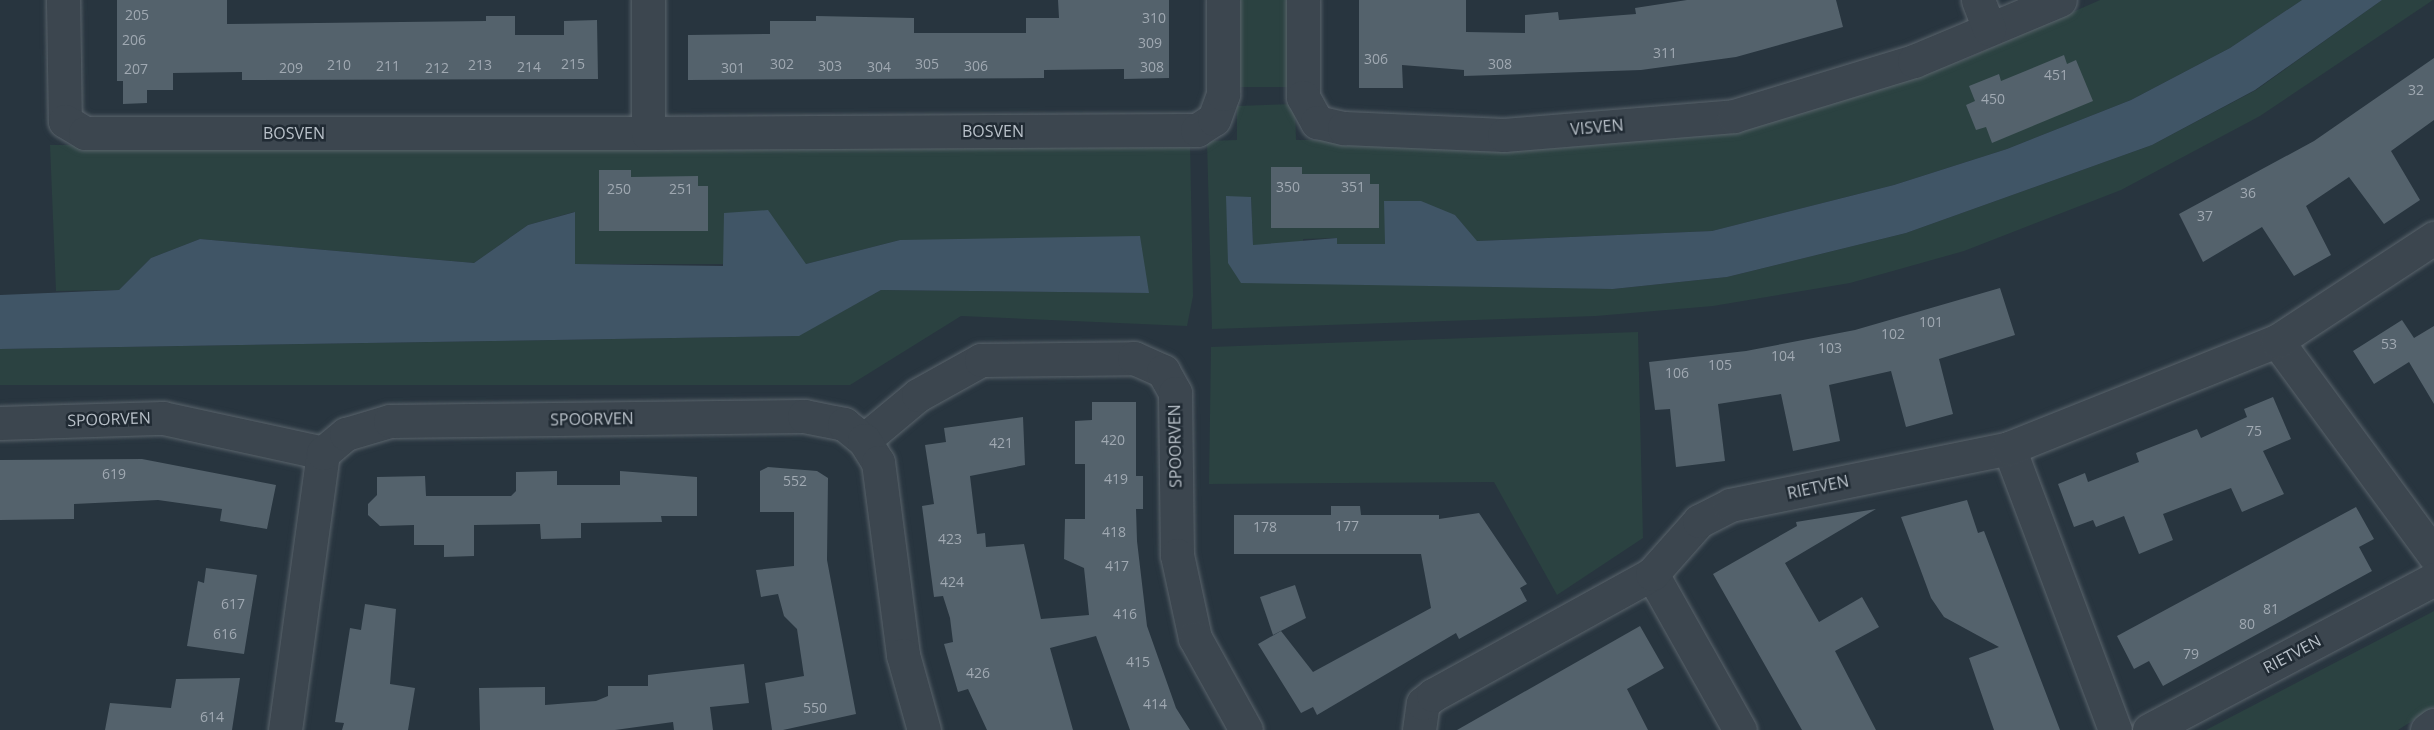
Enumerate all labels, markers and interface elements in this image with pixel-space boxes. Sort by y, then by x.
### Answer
house number: 205 [125,7,149,23]
house number: 310 [1142,10,1166,26]
house number: 206 [122,32,146,48]
house number: 309 [1138,35,1162,51]
house number: 311 [1653,45,1677,61]
house number: 306 [1364,51,1388,67]
house number: 215 [561,56,585,72]
house number: 302 [770,56,794,72]
house number: 305 [915,56,939,72]
house number: 308 [1488,56,1512,72]
house number: 210 [327,57,351,73]
house number: 213 [468,57,492,73]
house number: 211 [376,58,400,74]
house number: 303 [818,58,842,74]
house number: 306 [964,58,988,74]
house number: 214 [517,59,541,75]
house number: 304 [867,59,891,75]
house number: 308 [1140,59,1164,75]
house number: 209 [279,60,303,76]
house number: 212 [425,60,449,76]
house number: 301 [721,60,745,76]
house number: 207 [124,61,148,77]
house number: 451 [2044,67,2068,83]
house number: 32 [2408,82,2424,98]
house number: 450 [1981,91,2005,107]
street label: VISVEN [1570,115,1624,139]
street label: BOSVEN [962,121,1024,141]
street label: BOSVEN [263,123,325,143]
house number: 350 [1276,179,1300,195]
house number: 351 [1341,179,1365,195]
house number: 250 [607,181,631,197]
house number: 251 [669,181,693,197]
house number: 36 [2240,185,2256,201]
house number: 37 [2197,208,2213,224]
house number: 101 [1919,314,1943,330]
house number: 102 [1881,326,1905,342]
house number: 53 [2381,336,2397,352]
house number: 103 [1818,340,1842,356]
house number: 104 [1771,348,1795,364]
house number: 105 [1708,357,1732,373]
house number: 106 [1665,365,1689,381]
street label: SPOORVEN [1165,404,1185,488]
street label: SPOORVEN [67,408,151,430]
street label: SPOORVEN [550,409,634,429]
house number: 75 [2246,423,2262,439]
house number: 420 [1101,432,1125,448]
house number: 421 [989,435,1013,451]
house number: 619 [102,466,126,482]
house number: 419 [1104,471,1128,487]
street label: RIETVEN [1785,471,1851,503]
house number: 552 [783,473,807,489]
house number: 177 [1335,518,1359,534]
house number: 178 [1253,519,1277,535]
house number: 418 [1102,524,1126,540]
house number: 423 [938,531,962,547]
house number: 417 [1105,558,1129,574]
house number: 424 [940,574,964,590]
house number: 617 [221,596,245,612]
house number: 81 [2263,601,2279,617]
house number: 416 [1113,606,1137,622]
house number: 80 [2239,616,2255,632]
house number: 616 [213,626,237,642]
street label: RIETVEN [2260,631,2324,677]
house number: 79 [2183,646,2199,662]
house number: 415 [1126,654,1150,670]
house number: 426 [966,665,990,681]
house number: 414 [1143,696,1167,712]
house number: 550 [803,700,827,716]
house number: 614 [200,709,224,725]

